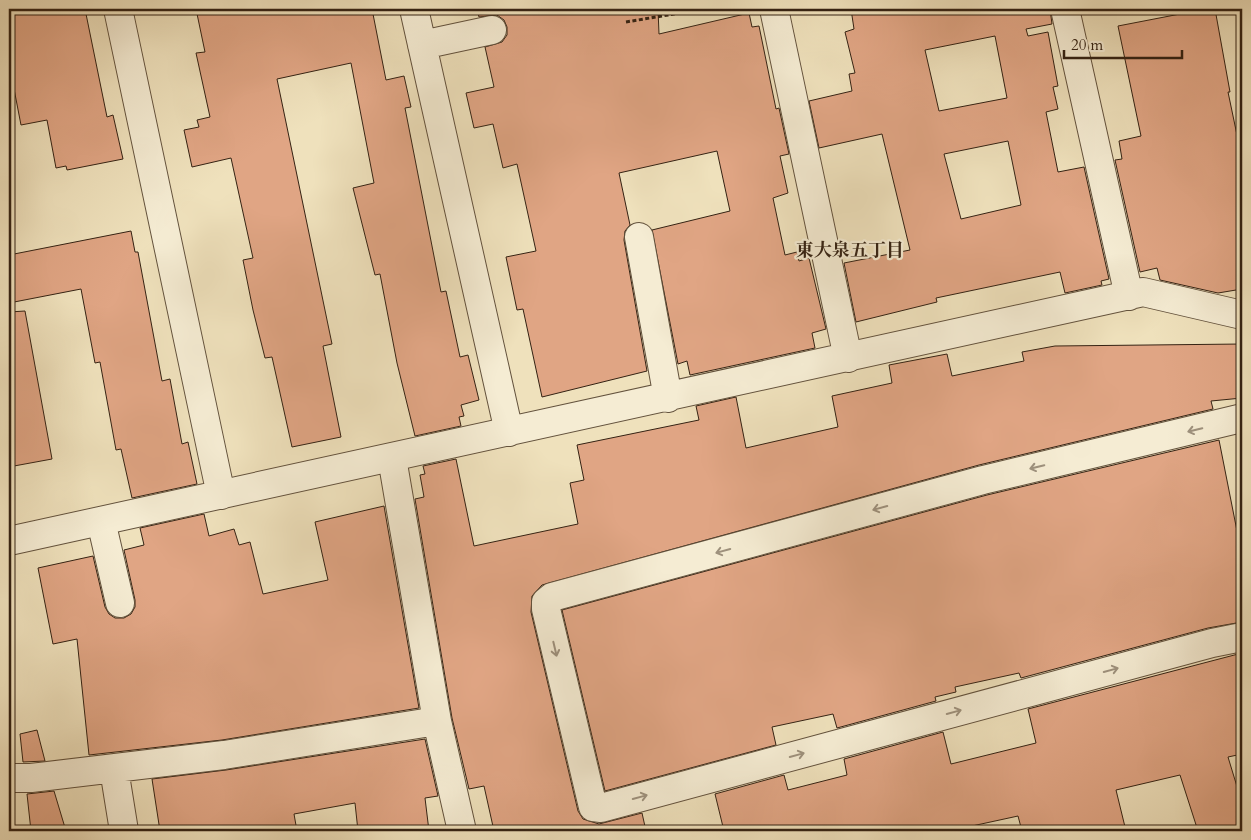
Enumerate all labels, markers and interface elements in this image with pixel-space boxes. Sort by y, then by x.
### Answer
scale bar [1064,28,1181,60]
text: 20 m [1071,35,1103,55]
district label: 東大泉五丁目 [796,238,904,263]
one-way arrow [1187,426,1203,435]
one-way arrow [1029,463,1045,472]
one-way arrow [872,504,888,514]
one-way arrow [715,546,731,556]
one-way arrow [551,641,560,657]
one-way arrow [1102,665,1118,674]
one-way arrow [945,707,961,717]
one-way arrow [789,749,805,759]
one-way arrow [632,792,648,801]

